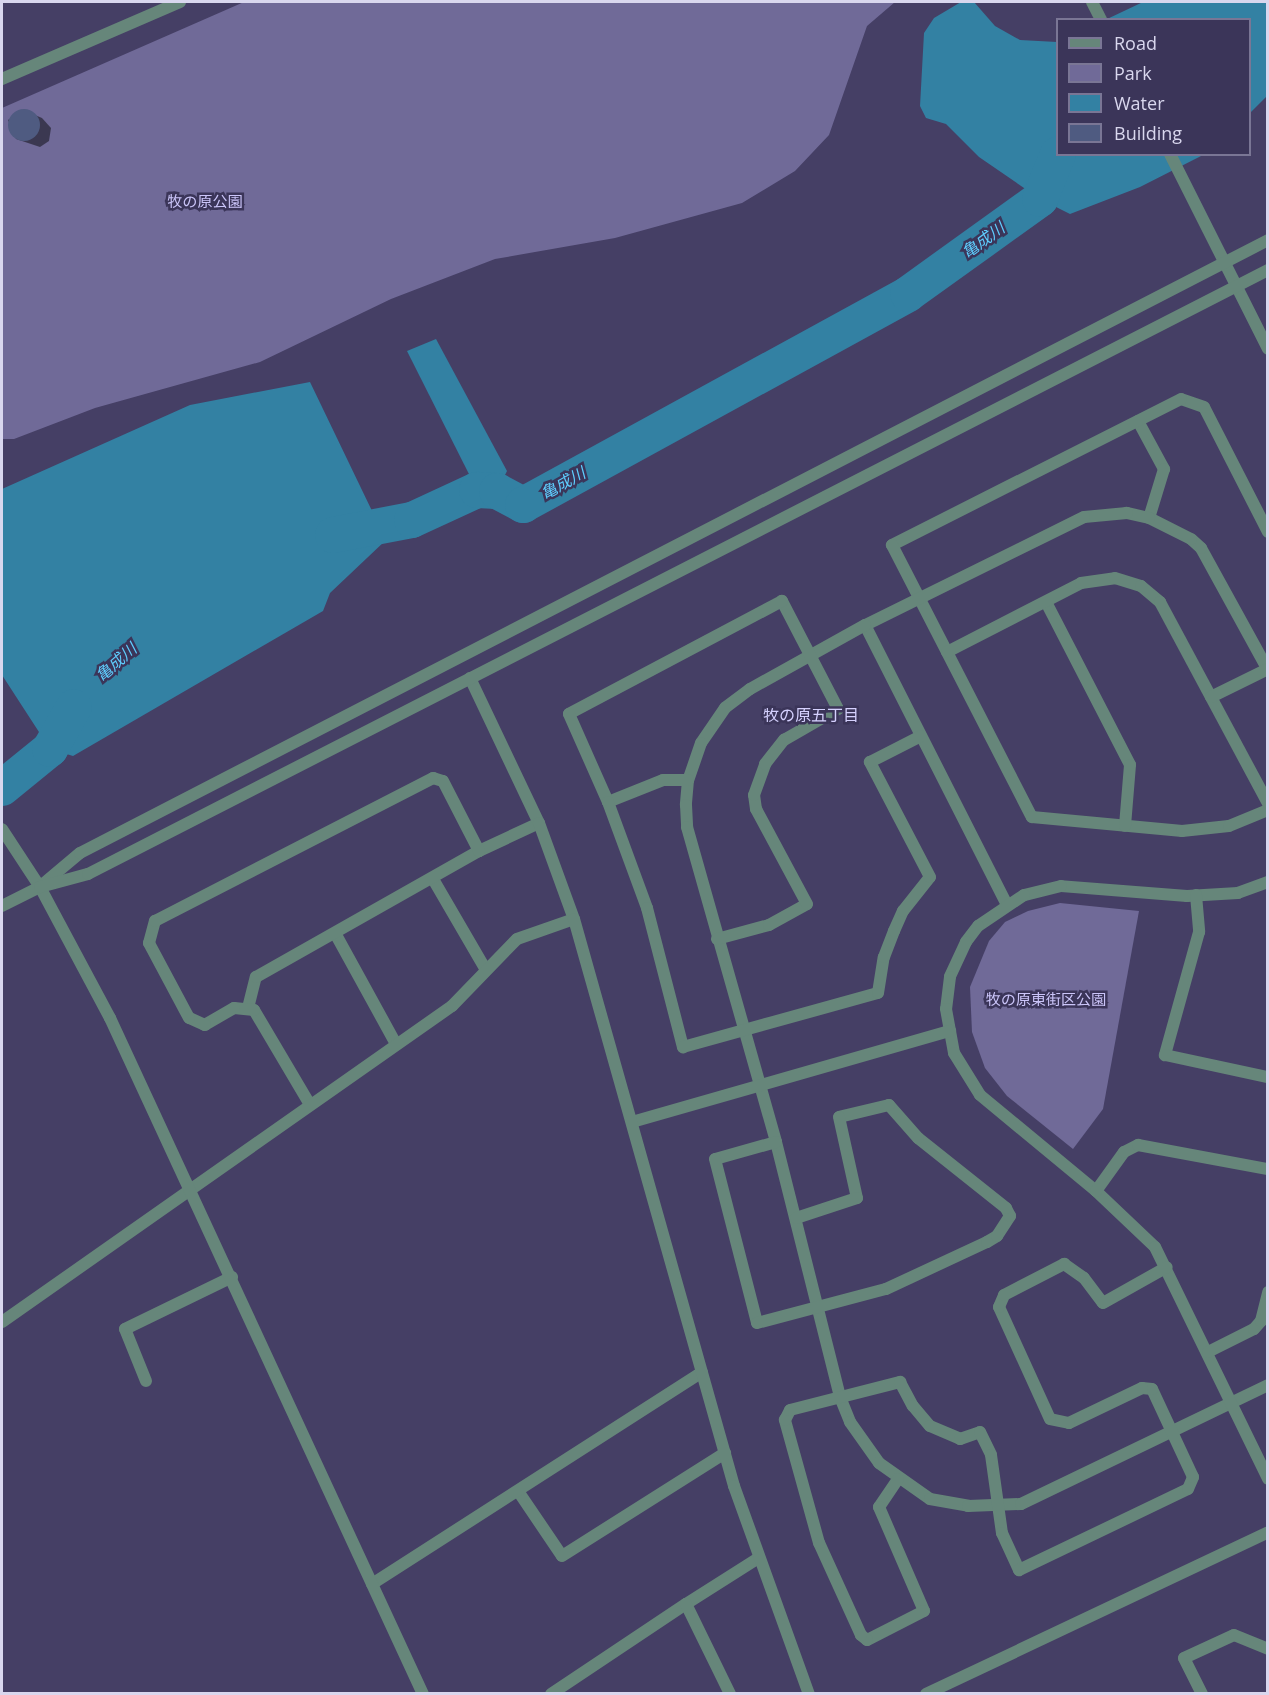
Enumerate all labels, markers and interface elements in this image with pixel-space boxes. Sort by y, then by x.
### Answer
legend [1056,18,1251,156]
text: Road [1114,31,1157,55]
text: Park [1114,61,1152,85]
text: Water [1114,91,1165,115]
text: Building [1114,121,1182,145]
park label: 牧の原公園 [168,193,242,211]
water label: 亀成川 [958,218,1008,262]
water label: 亀成川 [537,463,589,503]
water label: 亀成川 [92,639,140,685]
district label: 牧の原五丁目 [763,705,859,725]
park label: 牧の原東街区公園 [986,991,1106,1009]

